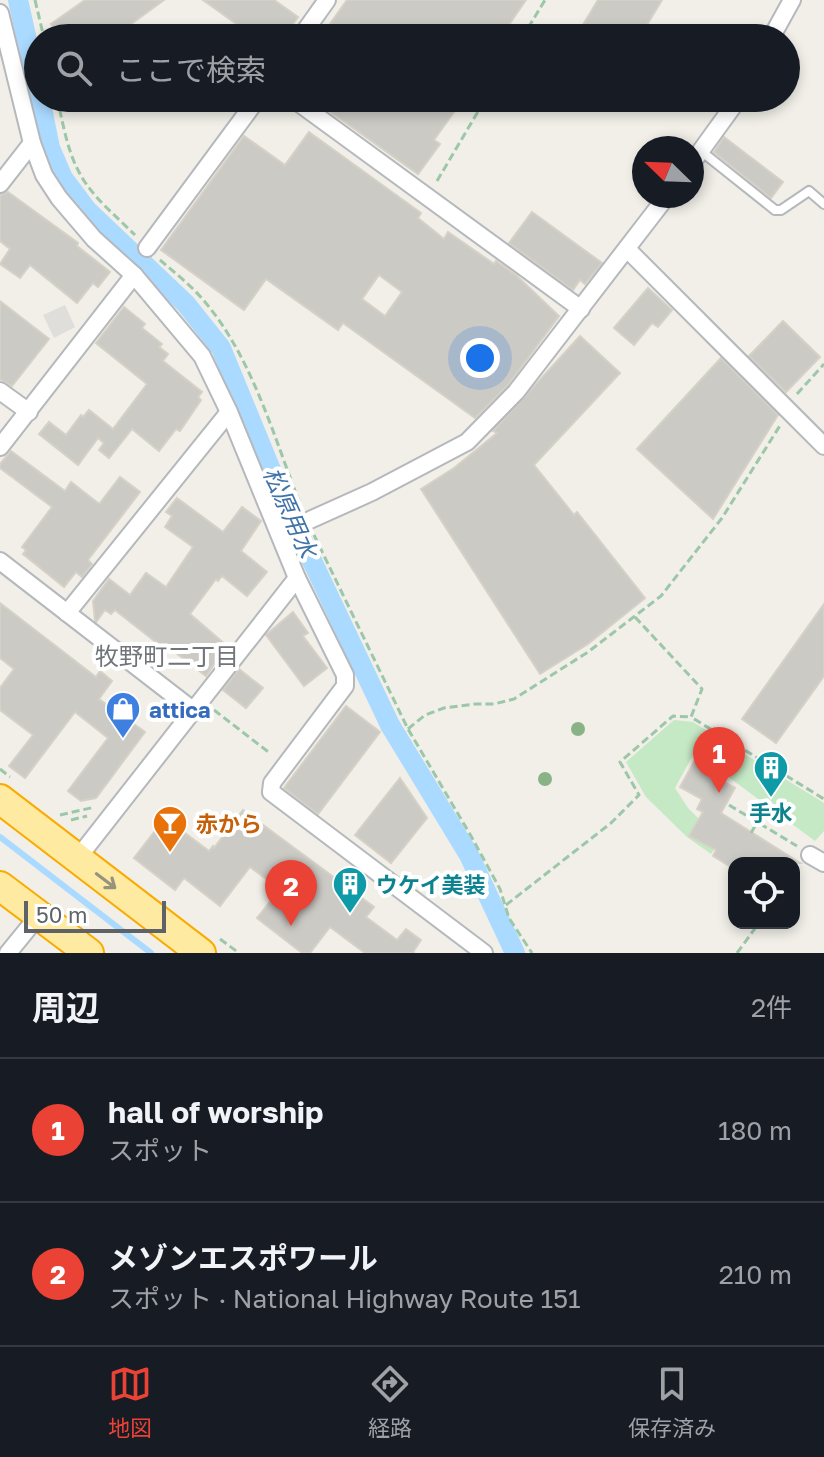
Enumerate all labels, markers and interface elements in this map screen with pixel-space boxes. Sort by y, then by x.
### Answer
search box [24,24,800,112]
icon: search [52,46,96,90]
text: ここで検索 [116,52,266,88]
north arrow [632,136,704,208]
your location [460,338,500,378]
water label: 松原用水 [258,462,325,564]
district label: 牧野町二丁目 [95,641,239,670]
shop icon: attica [104,690,142,740]
place label: attica [149,696,211,723]
pin: 1 [693,727,745,793]
building icon: 手水 [752,749,790,799]
place label: 手水 [749,799,793,826]
bar icon: 赤から [151,804,189,854]
place label: 赤から [196,810,262,837]
map controls [728,857,800,929]
button: locate [728,857,800,929]
pin: 2 [265,860,317,926]
building icon: ウケイ美装 [331,865,369,915]
place label: ウケイ美装 [376,871,486,898]
one-way arrow [95,873,116,890]
scale bar [24,897,166,933]
text: 50 m [36,901,87,928]
text: 周辺 [32,987,100,1027]
text: 2件 [751,992,792,1023]
text: hall of worship [108,1094,324,1130]
text: 1 [51,1115,65,1146]
text: 180 m [718,1115,792,1146]
text: スポット [108,1135,212,1166]
text: メゾンエスポワール [108,1240,378,1276]
text: 2 [50,1259,66,1290]
text: 210 m [719,1259,792,1290]
text: スポット · National Highway Route 151 [108,1283,581,1314]
tab: 地図 [108,1362,152,1442]
tab: 経路 [368,1362,412,1442]
tab: 保存済み [628,1362,716,1442]

